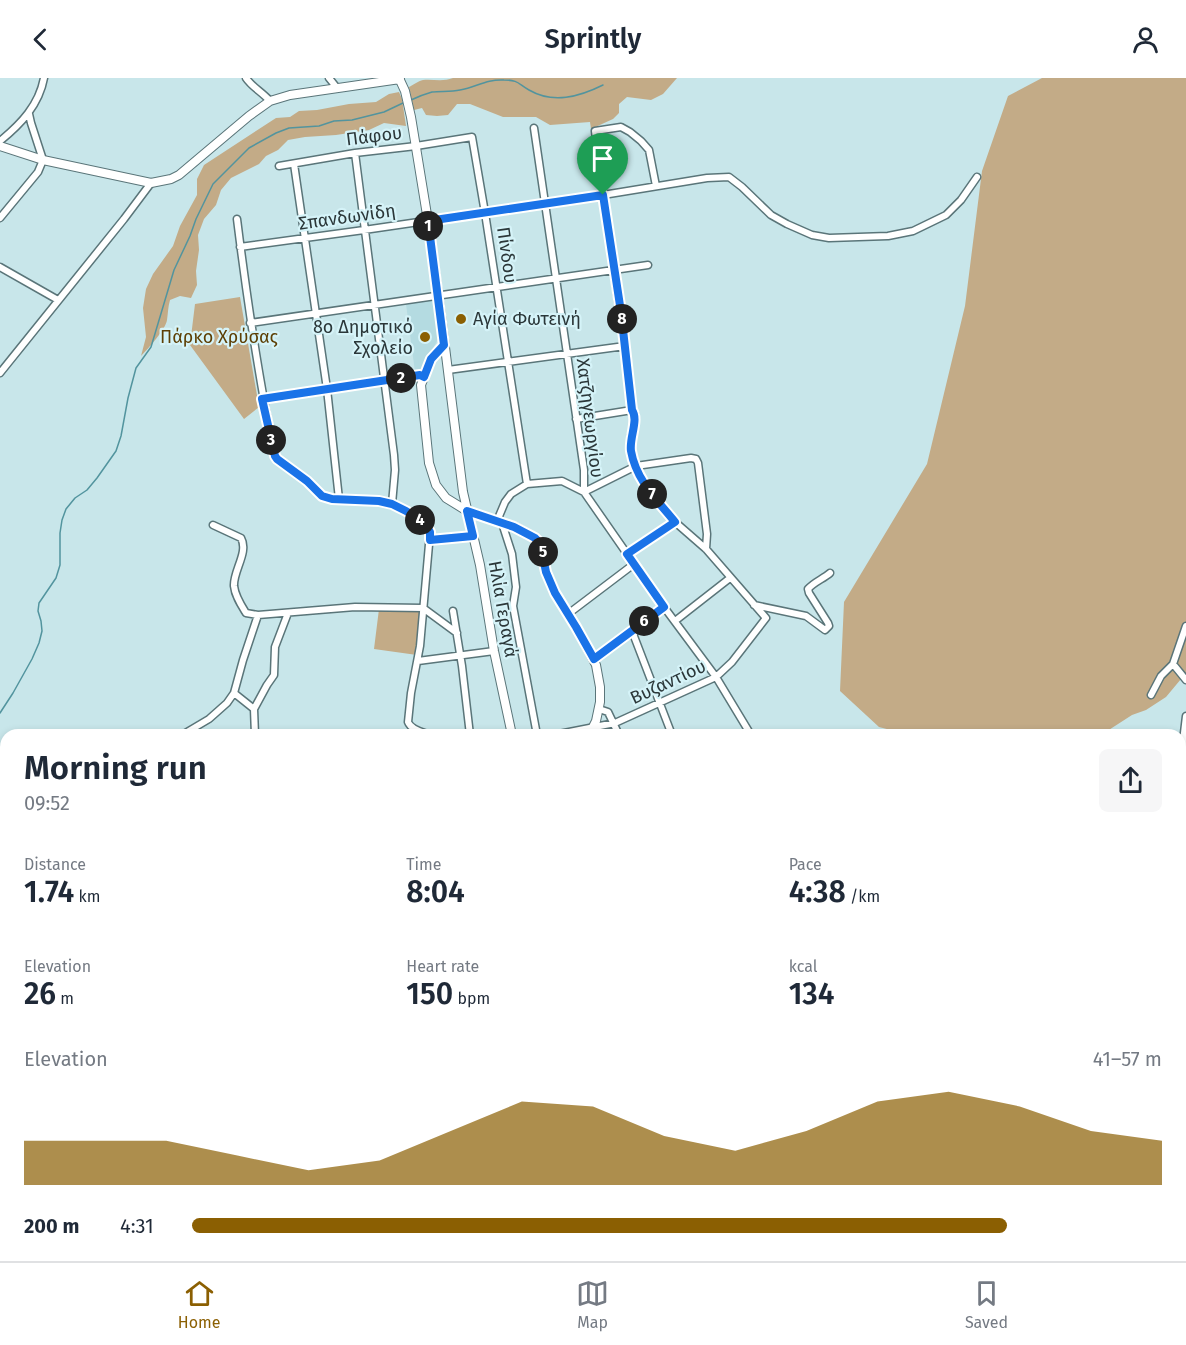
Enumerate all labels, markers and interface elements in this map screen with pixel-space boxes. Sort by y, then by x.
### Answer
icon: back [24,23,57,56]
text: Sprintly [545,23,641,55]
icon: person [1129,23,1162,56]
street label: Πάφου [345,122,403,150]
pin [577,133,628,195]
icon: arrive [586,142,619,175]
street label: Σπανδωνίδη [297,199,397,235]
pin: 1 [413,211,443,241]
text: 1 [424,216,432,235]
street label: Πίνδου [492,225,522,285]
pin: 8 [607,304,637,334]
place label: Αγία Φωτεινή [473,308,581,330]
text: 8 [617,309,627,328]
marker: Αγία Φωτεινή [454,312,468,326]
place label: 8ο Δημοτικό Σχολείο [313,316,413,359]
park label: Πάρκο Χρύσας [160,326,278,348]
marker: 8ο Δημοτικό Σχολείο [418,330,432,344]
street label: Χατζηγεωργίου [572,357,608,479]
pin: 2 [386,363,416,393]
text: 2 [397,368,405,387]
pin: 3 [256,425,286,455]
text: 3 [267,430,275,449]
pin: 7 [637,479,667,509]
text: 7 [648,484,656,503]
pin: 4 [405,505,435,535]
text: 4 [415,510,425,529]
pin: 5 [528,537,558,567]
text: 5 [539,542,547,561]
street label: Ηλία Γεραγά [484,559,522,659]
pin: 6 [629,606,659,636]
text: 6 [639,611,649,630]
street label: Βυζαντίου [627,655,709,709]
text: Morning run [24,748,207,788]
button: share [1099,749,1162,812]
text: 09:52 [24,791,70,815]
text: Distance [24,855,86,874]
text: Time [406,855,442,874]
text: Pace [789,855,822,874]
text: 1.74 [24,874,74,910]
text: 8:04 [406,874,465,910]
text: 4:38 [789,874,846,910]
text: km [74,887,100,906]
text: /km [846,887,880,906]
text: Elevation [24,957,91,976]
text: Heart rate [406,957,479,976]
text: kcal [789,957,817,976]
text: 26 [24,976,56,1012]
text: 150 [406,976,453,1012]
text: 134 [789,976,834,1012]
text: m [56,989,74,1008]
text: bpm [453,989,490,1008]
text: Elevation [24,1047,108,1071]
text: 41–57 m [1093,1047,1162,1071]
text: 200 m [24,1214,79,1238]
text: 4:31 [120,1214,154,1238]
tab: Home [178,1277,221,1332]
tab: Map [576,1277,609,1332]
tab: Saved [965,1277,1008,1332]

